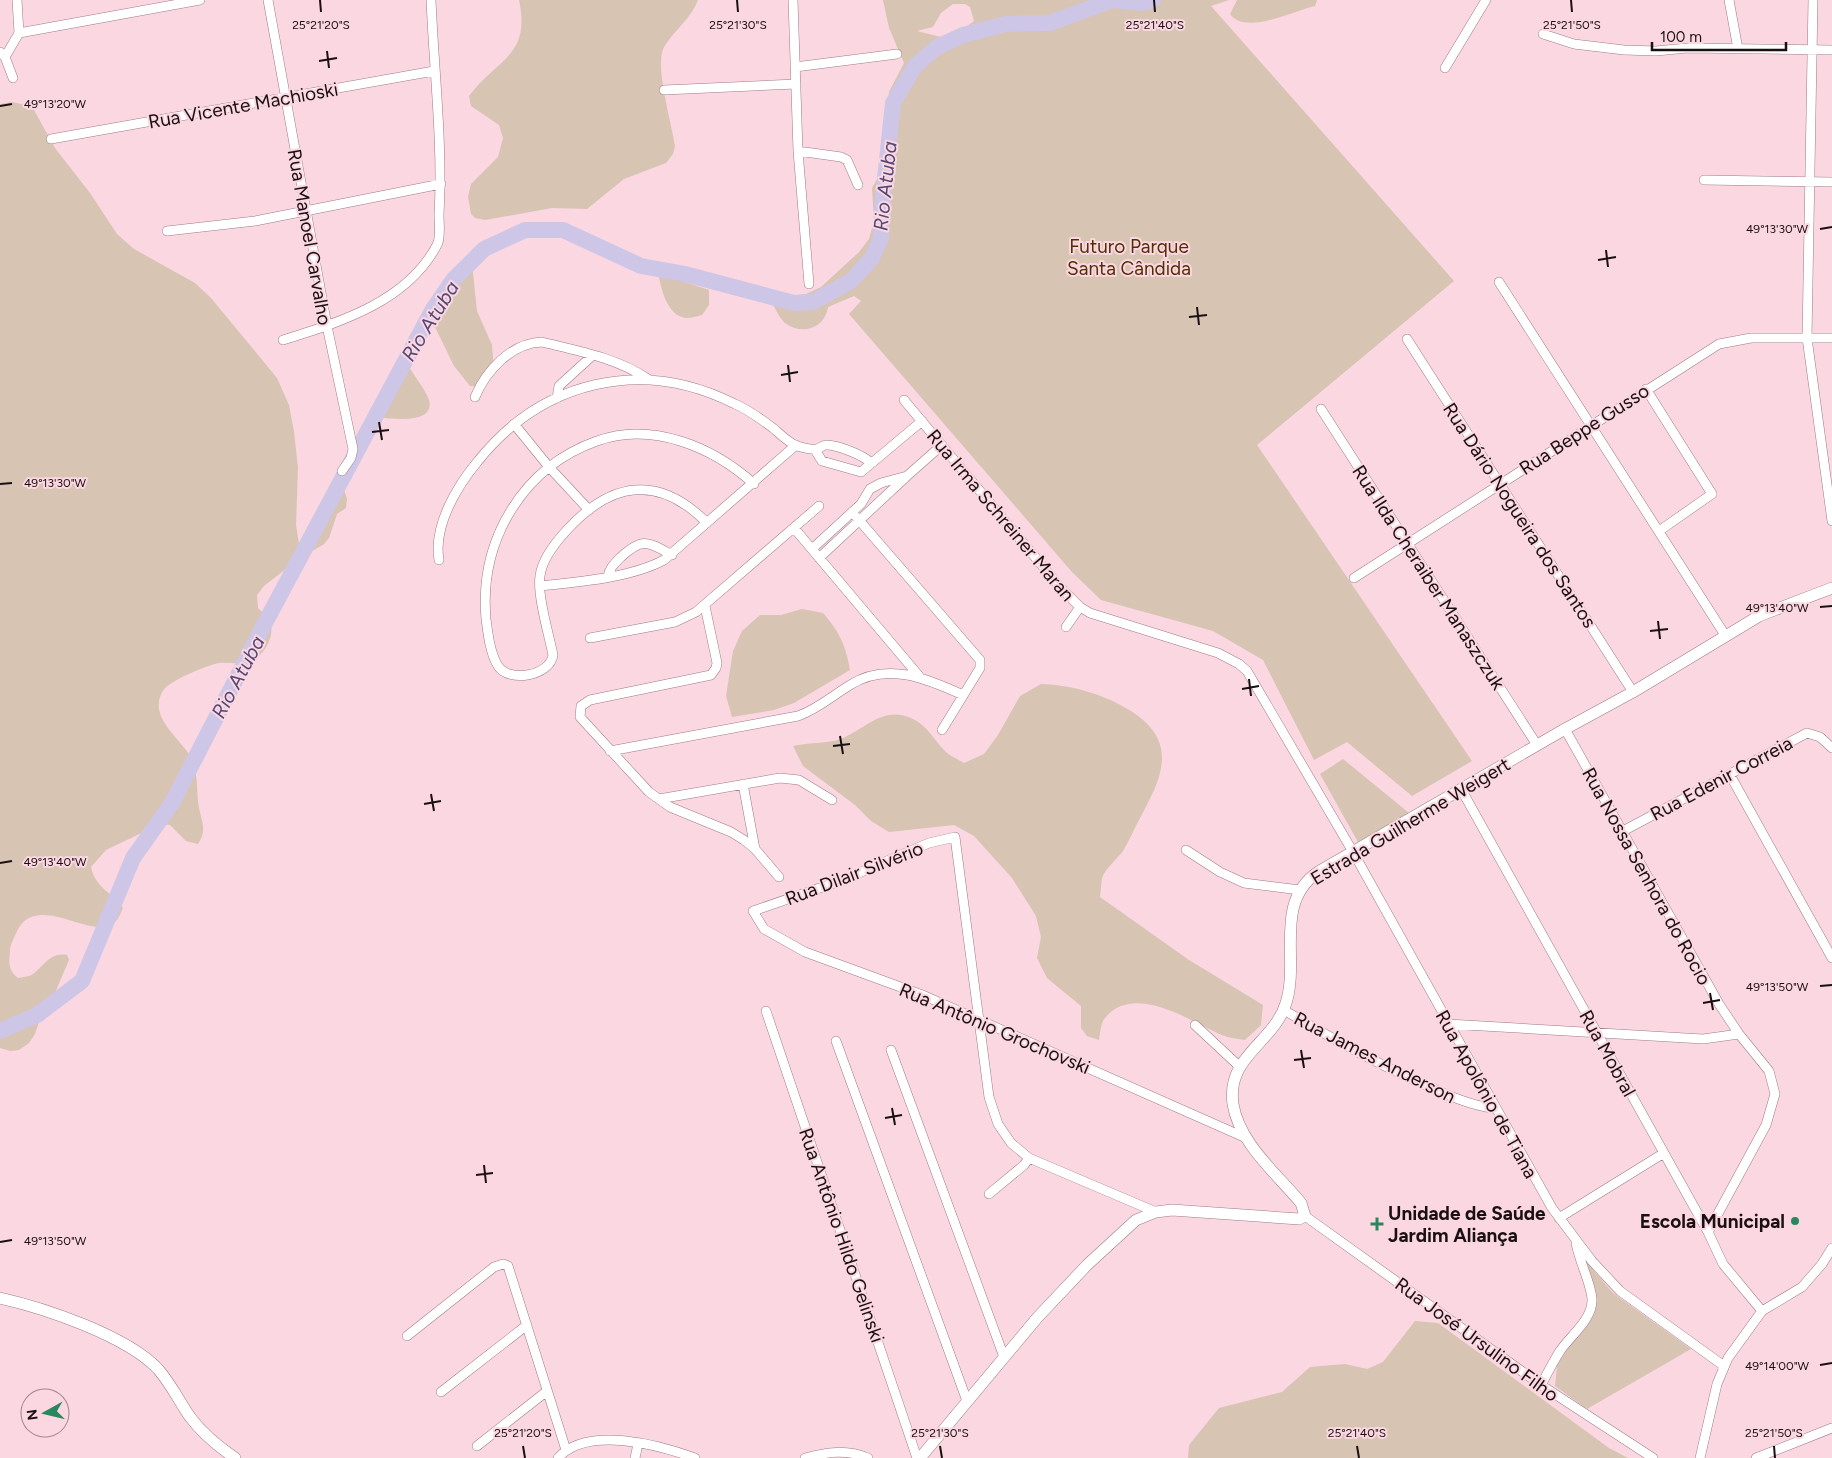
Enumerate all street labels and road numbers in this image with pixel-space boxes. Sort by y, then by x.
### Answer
street label: Rua Vicente Machioski [146,77,340,134]
street label: Rua Manoel Carvalho [283,147,336,327]
street label: Rua Beppe Gusso [1515,379,1654,480]
street label: Rua Dário Nogueira dos Santos [1438,398,1601,632]
street label: Rua Irma Schreiner Maran [922,425,1079,606]
street label: Rua Ilda Cheraiber Manaszczuk [1347,461,1510,695]
street label: Rua Edenir Correia [1646,731,1796,826]
street label: Estrada Guilherme Weigert [1306,753,1514,890]
street label: Rua Nossa Senhora do Rocio [1577,763,1716,989]
street label: Rua Dilair Silvério [782,837,926,910]
street label: Rua Antônio Grochovski [896,978,1094,1079]
street label: Rua Apolônio de Tiana [1431,1006,1542,1182]
street label: Rua Mobral [1574,1006,1641,1101]
street label: Rua James Anderson [1290,1007,1459,1108]
street label: Rua Antônio Hildo Gelinski [794,1125,889,1345]
street label: Rua José Ursulino Filho [1391,1272,1563,1406]

